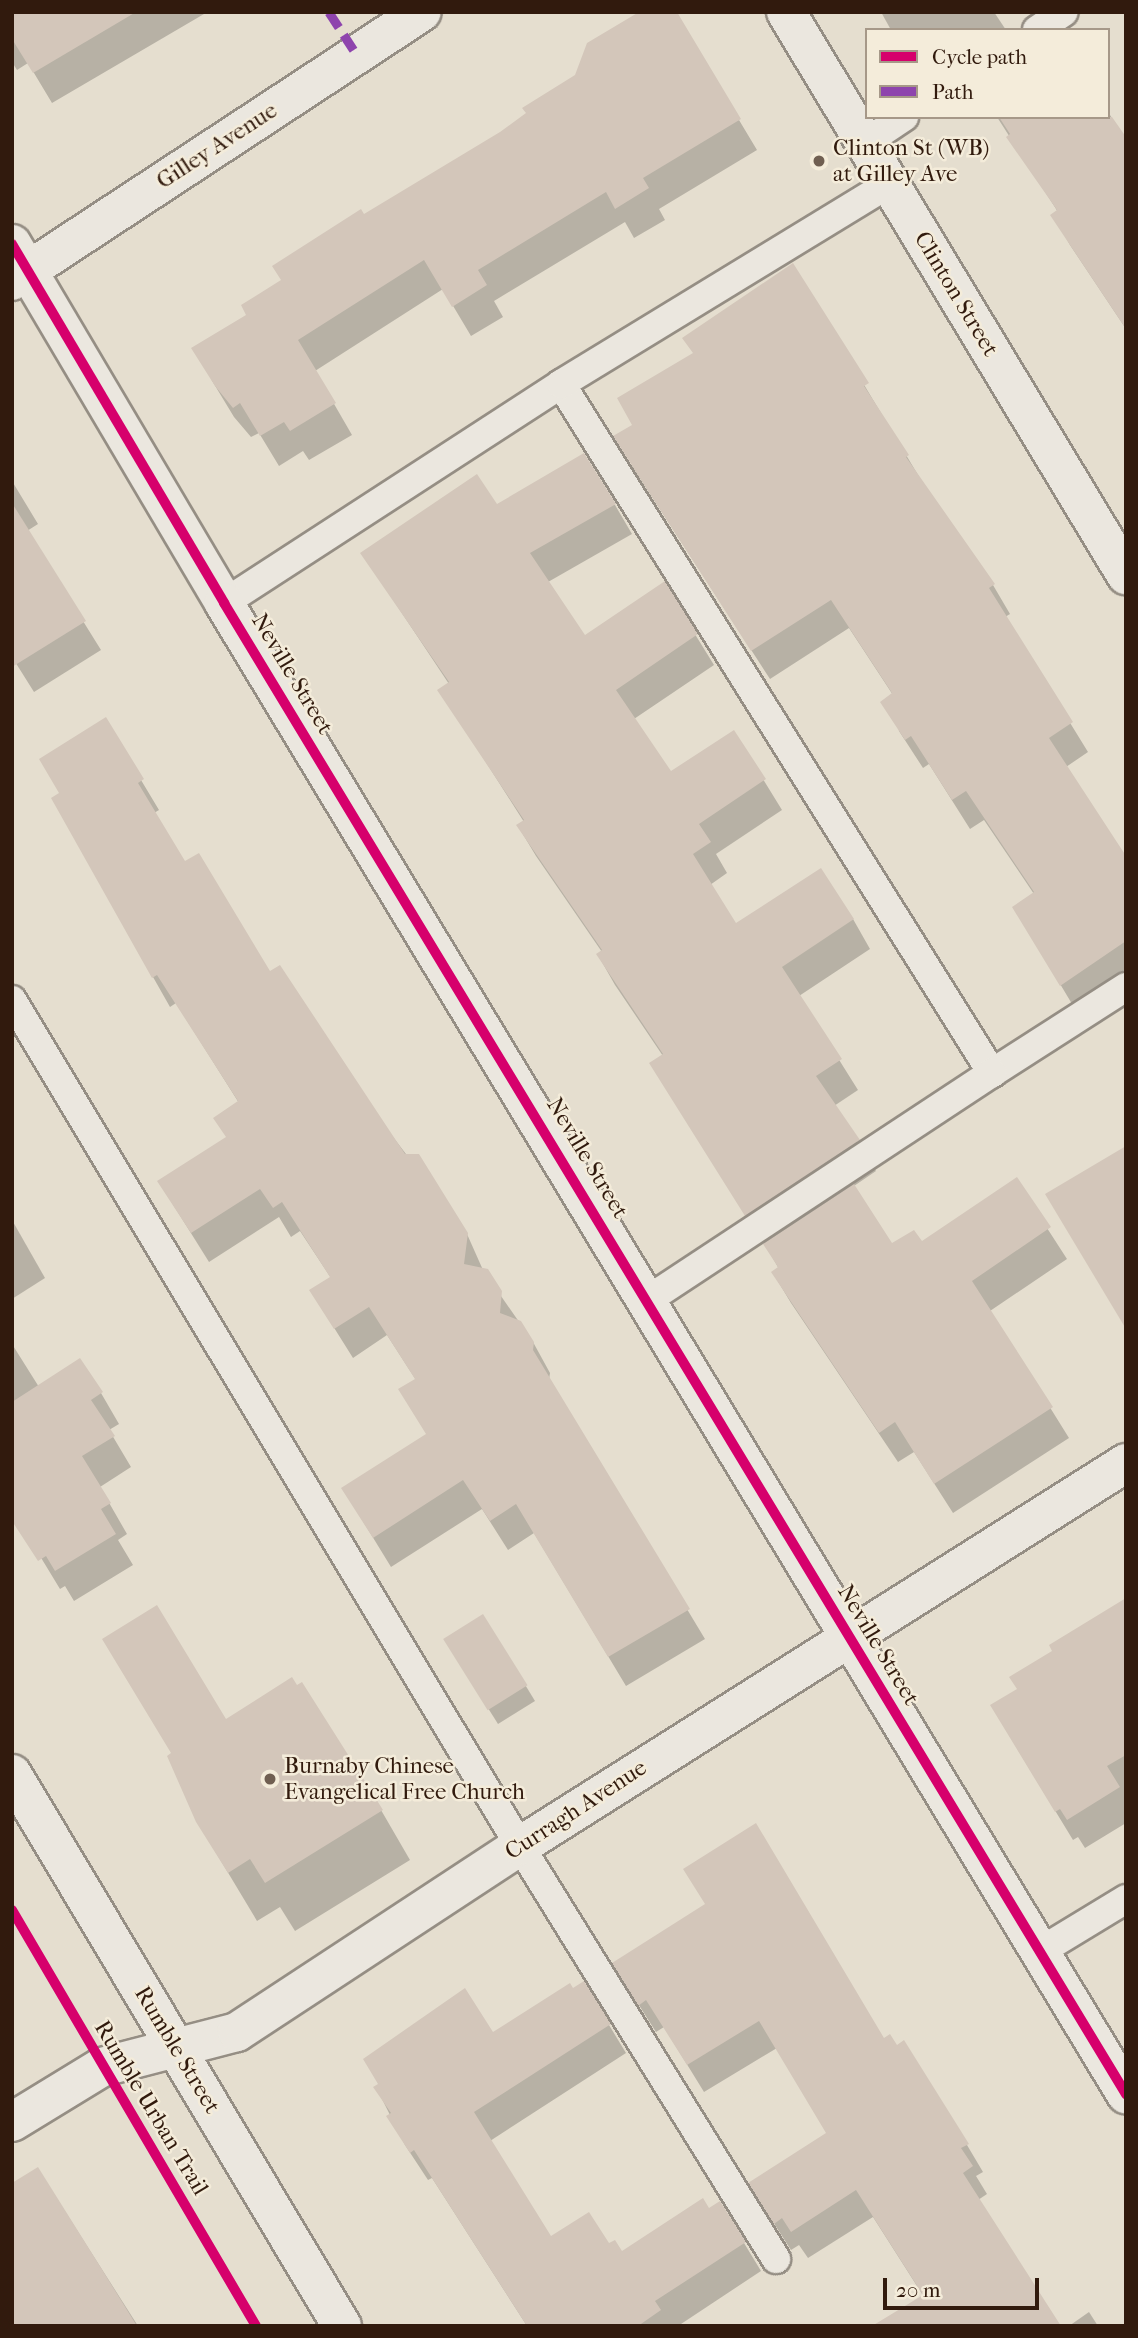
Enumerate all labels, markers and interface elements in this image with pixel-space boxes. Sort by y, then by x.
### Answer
legend [865,28,1110,119]
text: Cycle path [932,45,1027,69]
text: Path [932,80,973,104]
street label: Gilley Avenue [152,97,282,195]
place label: Clinton St (WB) at Gilley Ave [833,134,989,188]
marker: Clinton St (WB) at Gilley Ave [811,153,827,169]
street label: Clinton Street [908,227,1004,361]
street label: Neville Street [245,609,339,739]
street label: Neville Street [540,1093,634,1223]
street label: Neville Street [831,1580,925,1710]
place label: Burnaby Chinese Evangelical Free Church [284,1752,525,1806]
street label: Curragh Avenue [500,1754,652,1866]
marker: Burnaby Chinese Evangelical Free Church [262,1771,278,1787]
street label: Rumble Street [128,1981,226,2119]
street label: Rumble Urban Trail [88,2016,214,2200]
scale bar [886,2264,1042,2308]
text: 20 m [896,2278,940,2302]

